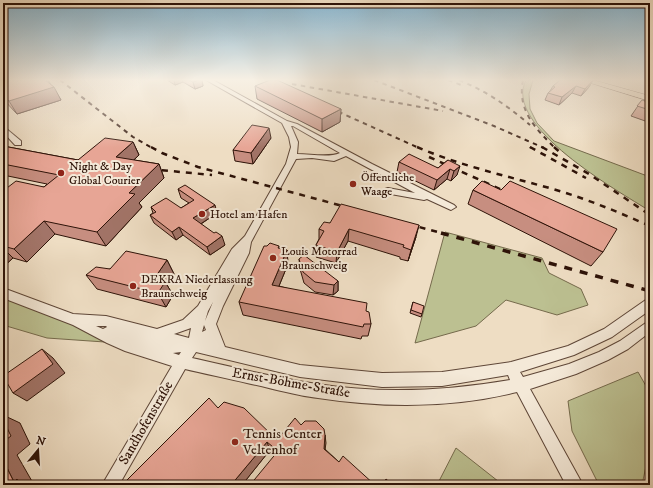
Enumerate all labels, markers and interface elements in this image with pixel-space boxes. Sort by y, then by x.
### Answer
place label: Night & Day Global Courier [69,159,141,188]
marker: Night & Day Global Courier [56,168,66,178]
place label: Öffentliche Waage [360,170,414,199]
marker: Öffentliche Waage [348,179,358,189]
place label: Hotel am Hafen [210,207,288,222]
marker: Hotel am Hafen [197,209,207,219]
place label: Louis Motorrad Braunschweig [281,244,357,273]
marker: Louis Motorrad Braunschweig [268,253,278,263]
place label: DEKRA Niederlassung Braunschweig [141,272,253,301]
marker: DEKRA Niederlassung Braunschweig [128,281,138,291]
street label: Ernst-Böhme-Straße [231,364,352,402]
street label: Sandhofenstraße [115,378,177,468]
place label: Tennis Center Veltenhof [242,425,323,459]
north arrow [18,430,58,470]
text: N [34,433,47,449]
marker: Tennis Center Veltenhof [230,437,240,447]

